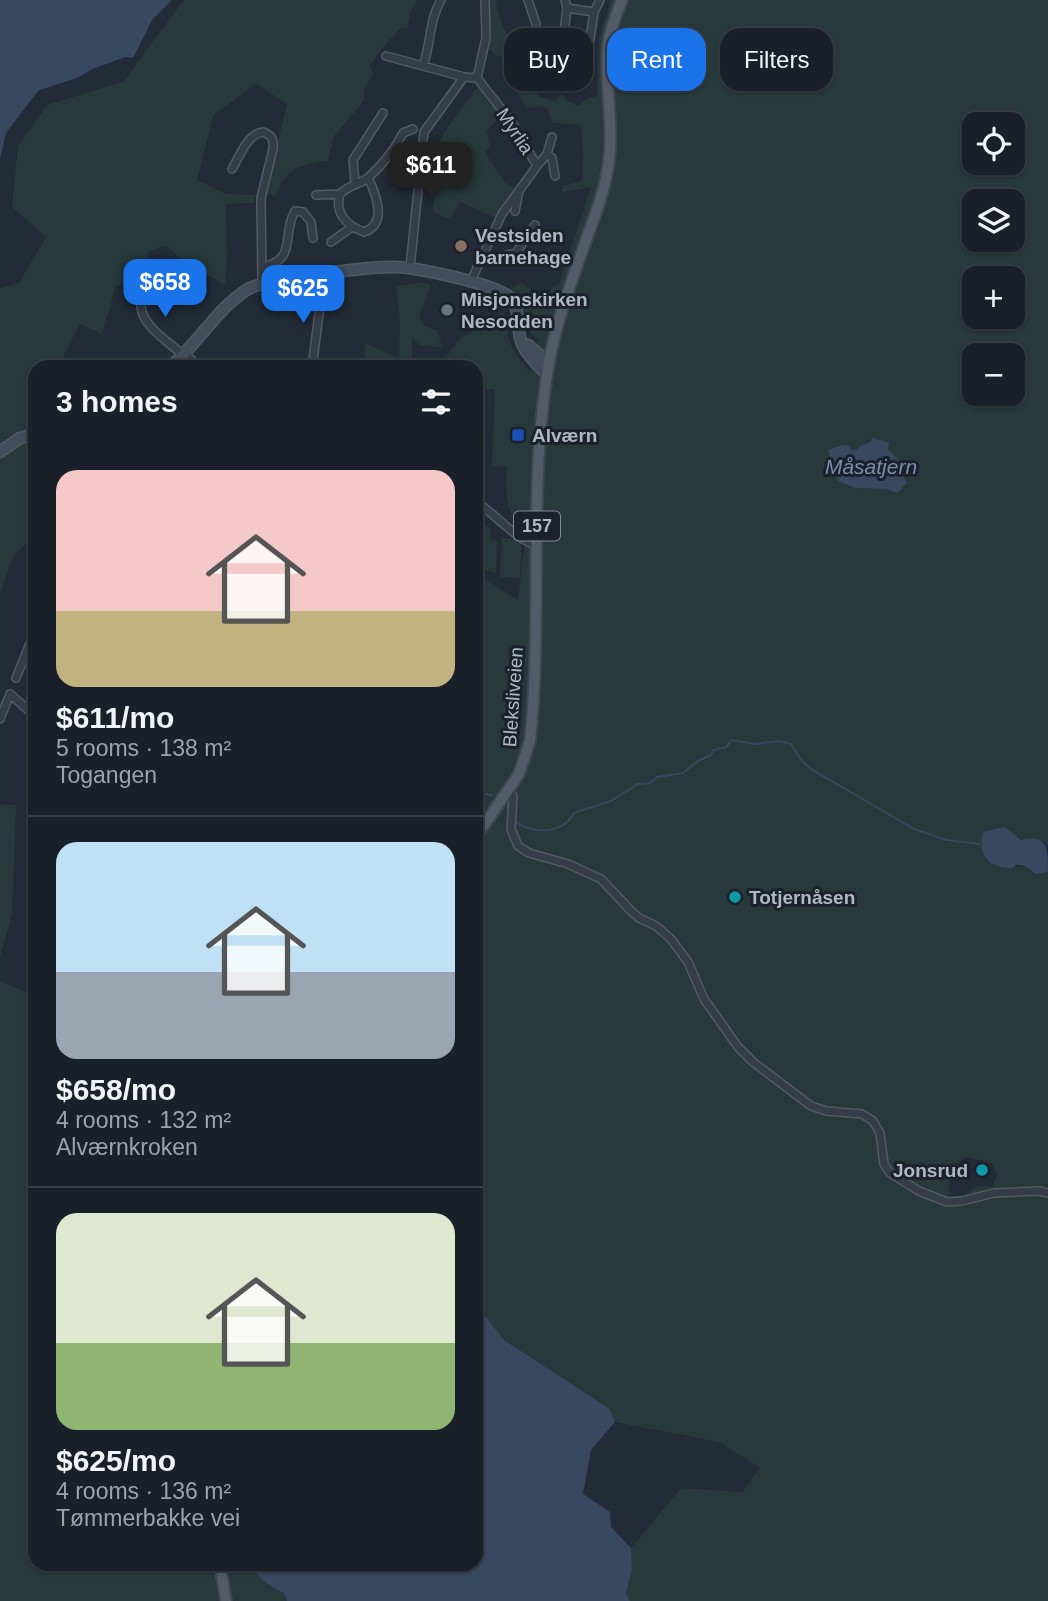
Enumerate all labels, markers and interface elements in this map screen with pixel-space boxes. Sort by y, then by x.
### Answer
chip: Buy [504,28,593,91]
chip: Rent [607,28,706,91]
chip: Filters [720,28,833,91]
street label: Myrlia [492,104,538,158]
map controls [962,112,1025,406]
button: locate [962,112,1025,175]
pin: $611 [390,142,472,202]
text: $611 [406,152,456,178]
button: layers [962,189,1025,252]
place label: Vestsiden barnehage [475,225,571,268]
marker: Vestsiden barnehage [453,238,469,254]
pin: $658 [124,260,206,319]
pin: $625 [262,266,344,325]
button: + [962,266,1025,329]
text: $658 [139,269,191,295]
text: $625 [277,275,329,301]
place label: Misjonskirken Nesodden [461,289,588,332]
marker: Misjonskirken Nesodden [439,302,455,318]
button: − [962,343,1025,406]
icon: filters [417,383,455,421]
text: 3 homes [56,385,178,418]
place label: Alværn [532,425,597,446]
marker: Alværn [510,427,526,443]
water label: Måsatjern [825,455,917,478]
road number: 157 [514,512,560,540]
icon: home [193,516,319,642]
street label: Bleksliveien [499,646,527,748]
text: $611/mo [56,701,174,734]
text: 5 rooms · 138 m² [56,735,231,761]
text: Togangen [56,762,157,788]
place label: Totjernåsen [749,887,855,908]
icon: home [193,888,319,1014]
marker: Totjernåsen [727,889,743,905]
text: $658/mo [56,1073,176,1106]
text: 4 rooms · 132 m² [56,1107,231,1133]
text: Alværnkroken [56,1134,198,1160]
place label: Jonsrud [893,1160,968,1181]
marker: Jonsrud [974,1162,990,1178]
icon: home [193,1259,319,1385]
text: $625/mo [56,1444,176,1477]
text: 4 rooms · 136 m² [56,1478,231,1504]
text: Tømmerbakke vei [56,1505,240,1531]

